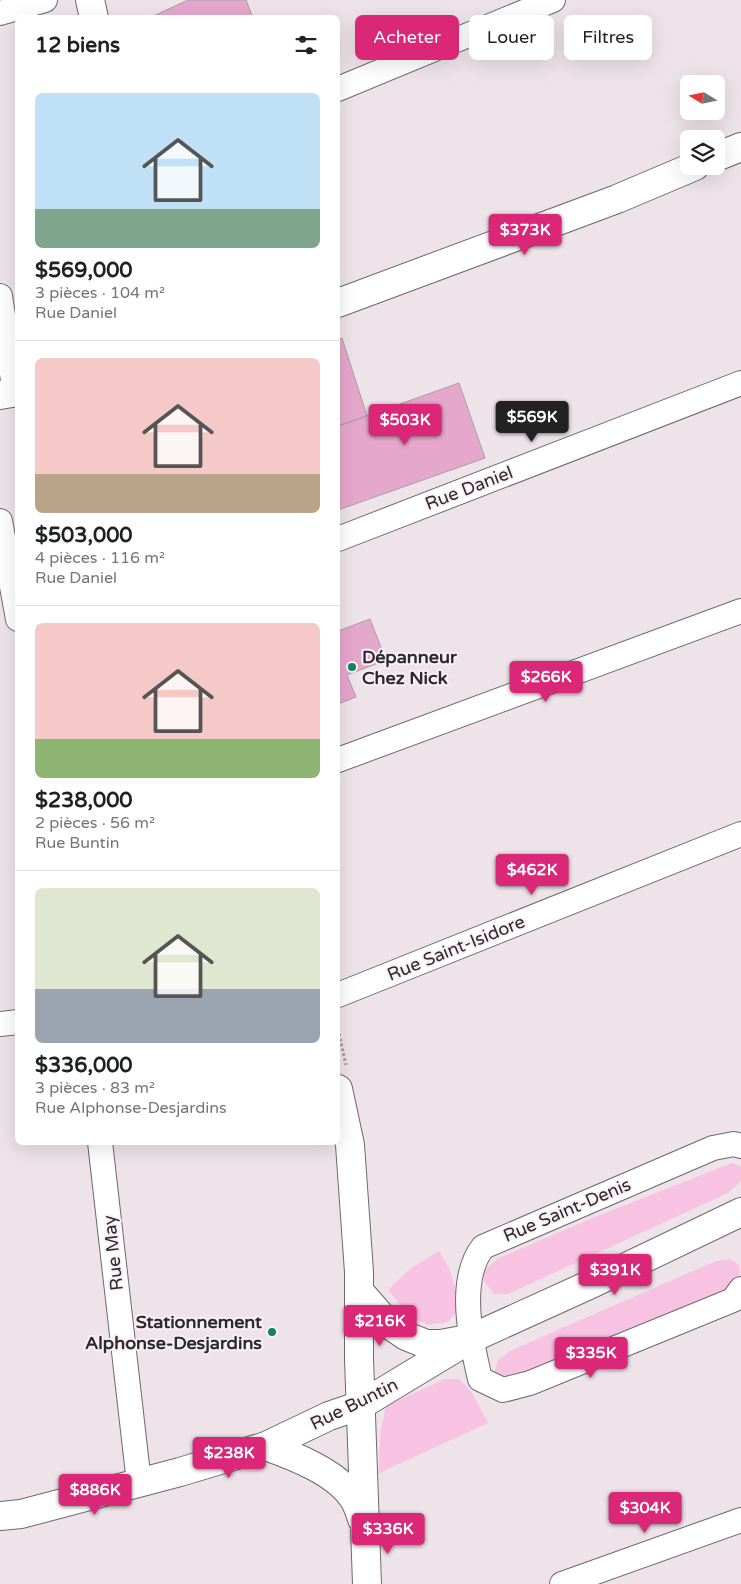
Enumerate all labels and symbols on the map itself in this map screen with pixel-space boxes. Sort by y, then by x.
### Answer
north arrow [680,75,725,120]
pin: $373K [490,214,560,256]
pin: $569K [497,400,567,443]
pin: $503K [370,404,440,446]
street label: Rue Daniel [422,461,516,515]
place label: Dépanneur Chez Nick [362,646,458,689]
pin: $266K [511,660,581,703]
marker: Dépanneur Chez Nick [346,661,358,673]
pin: $462K [497,854,567,896]
street label: Rue Saint-Isidore [384,910,528,986]
street label: Rue Saint-Denis [500,1173,634,1247]
street label: Rue May [98,1214,128,1292]
pin: $391K [580,1254,650,1296]
pin: $216K [345,1304,415,1347]
place label: Stationnement Alphonse-Desjardins [85,1311,262,1354]
marker: Stationnement Alphonse-Desjardins [266,1326,278,1338]
pin: $335K [556,1336,626,1379]
street label: Rue Buntin [306,1373,402,1435]
pin: $238K [194,1436,264,1479]
pin: $886K [60,1474,130,1516]
pin: $304K [610,1492,680,1534]
pin: $336K [353,1512,423,1555]

